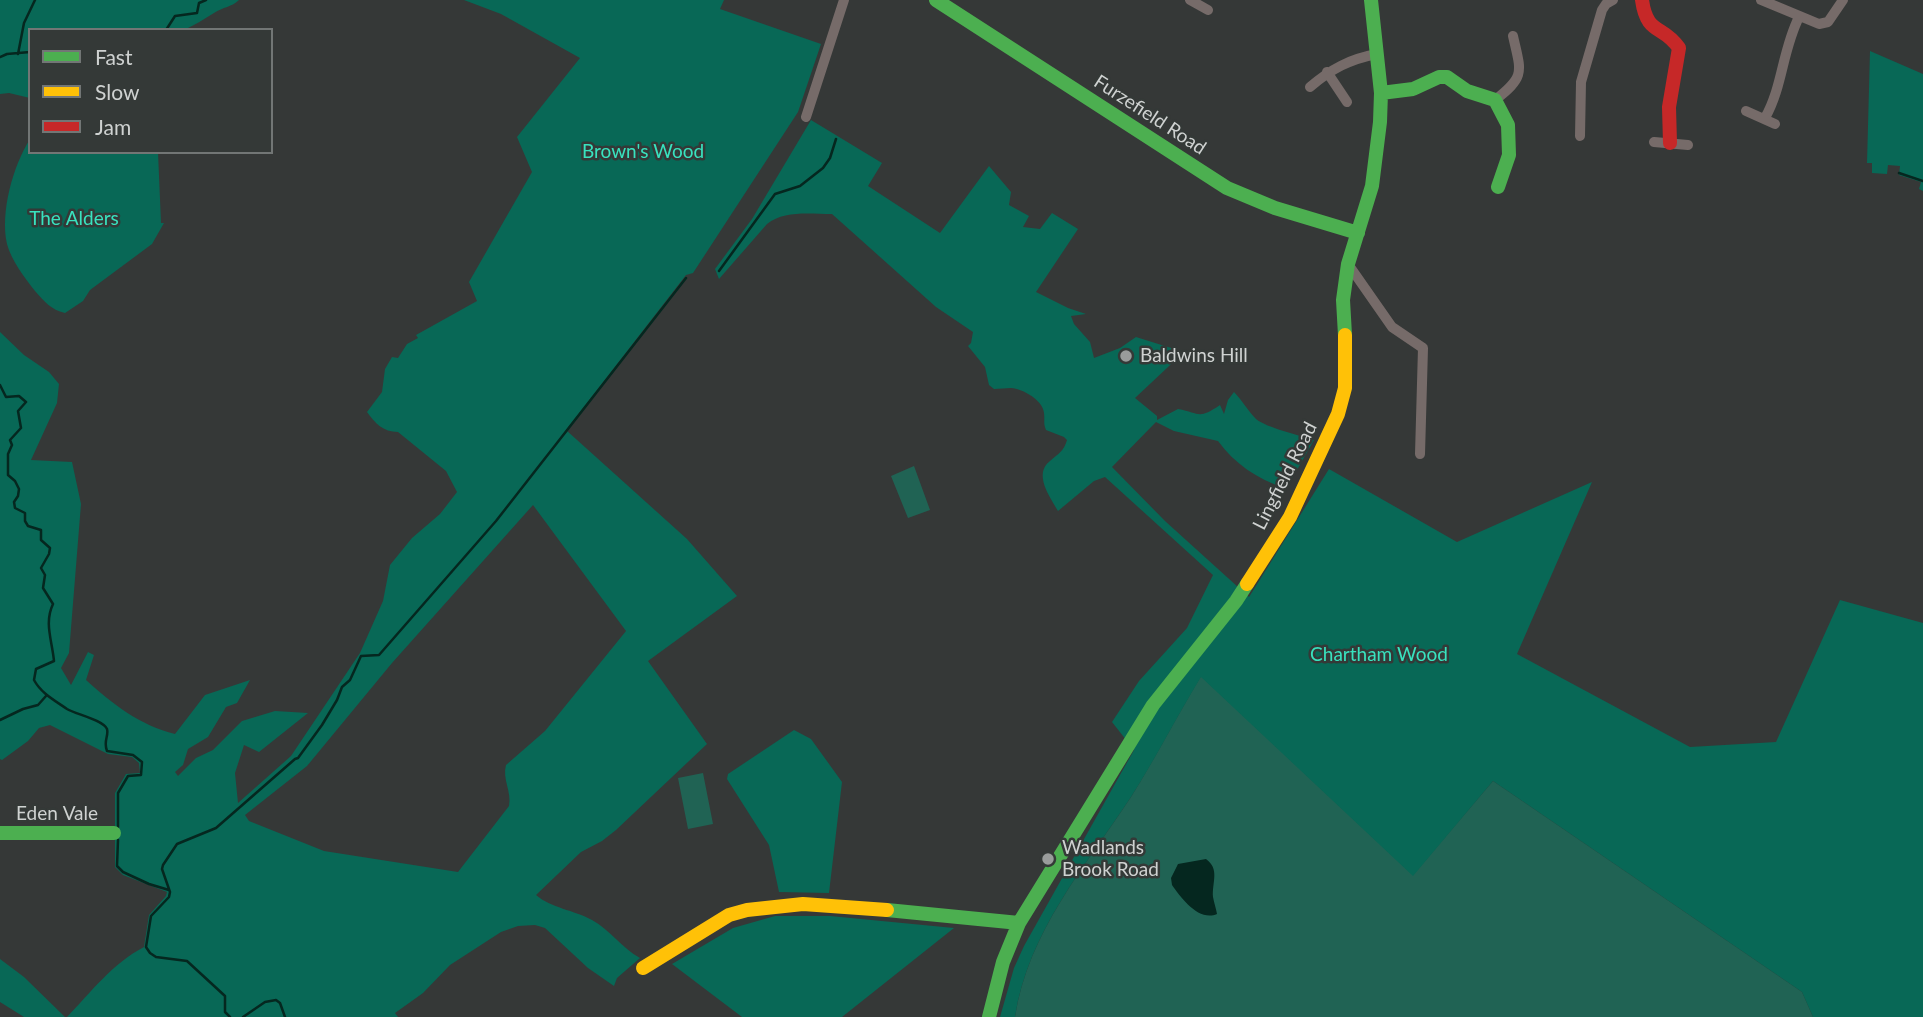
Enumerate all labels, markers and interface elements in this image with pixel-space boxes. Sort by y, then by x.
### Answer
legend [28,28,273,154]
text: Fast [95,44,132,69]
street label: Furzefield Road [1090,70,1210,160]
text: Slow [95,79,139,104]
text: Jam [95,114,131,139]
park label: Brown's Wood [582,141,704,163]
park label: The Alders [29,208,119,230]
place label: Baldwins Hill [1140,345,1248,367]
marker: Baldwins Hill [1118,348,1134,364]
street label: Lingfield Road [1248,418,1322,534]
park label: Chartham Wood [1310,644,1448,666]
street label: Eden Vale [16,803,98,825]
place label: Wadlands Brook Road [1062,837,1159,881]
marker: Wadlands Brook Road [1040,851,1056,867]

